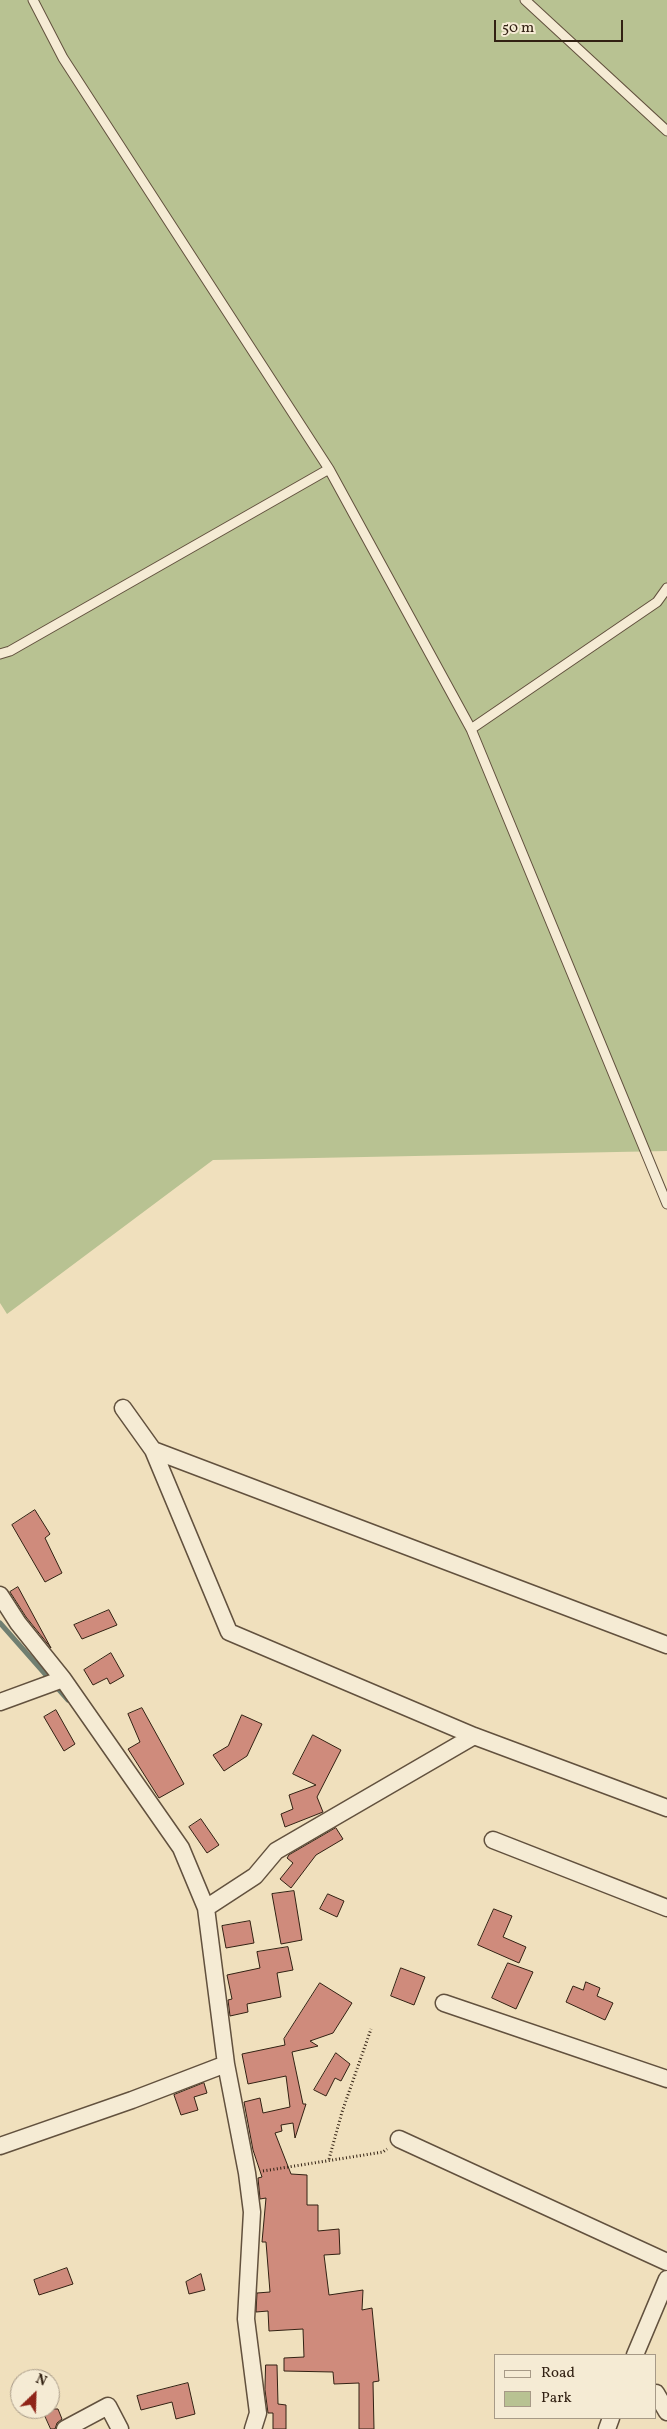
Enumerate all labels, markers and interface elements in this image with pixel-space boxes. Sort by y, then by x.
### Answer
scale bar [497,10,626,42]
text: 50 m [502,18,534,39]
legend [494,2354,657,2419]
text: Road [541,2363,575,2384]
north arrow [10,2369,60,2419]
text: N [32,2370,49,2391]
text: Park [541,2388,572,2409]

